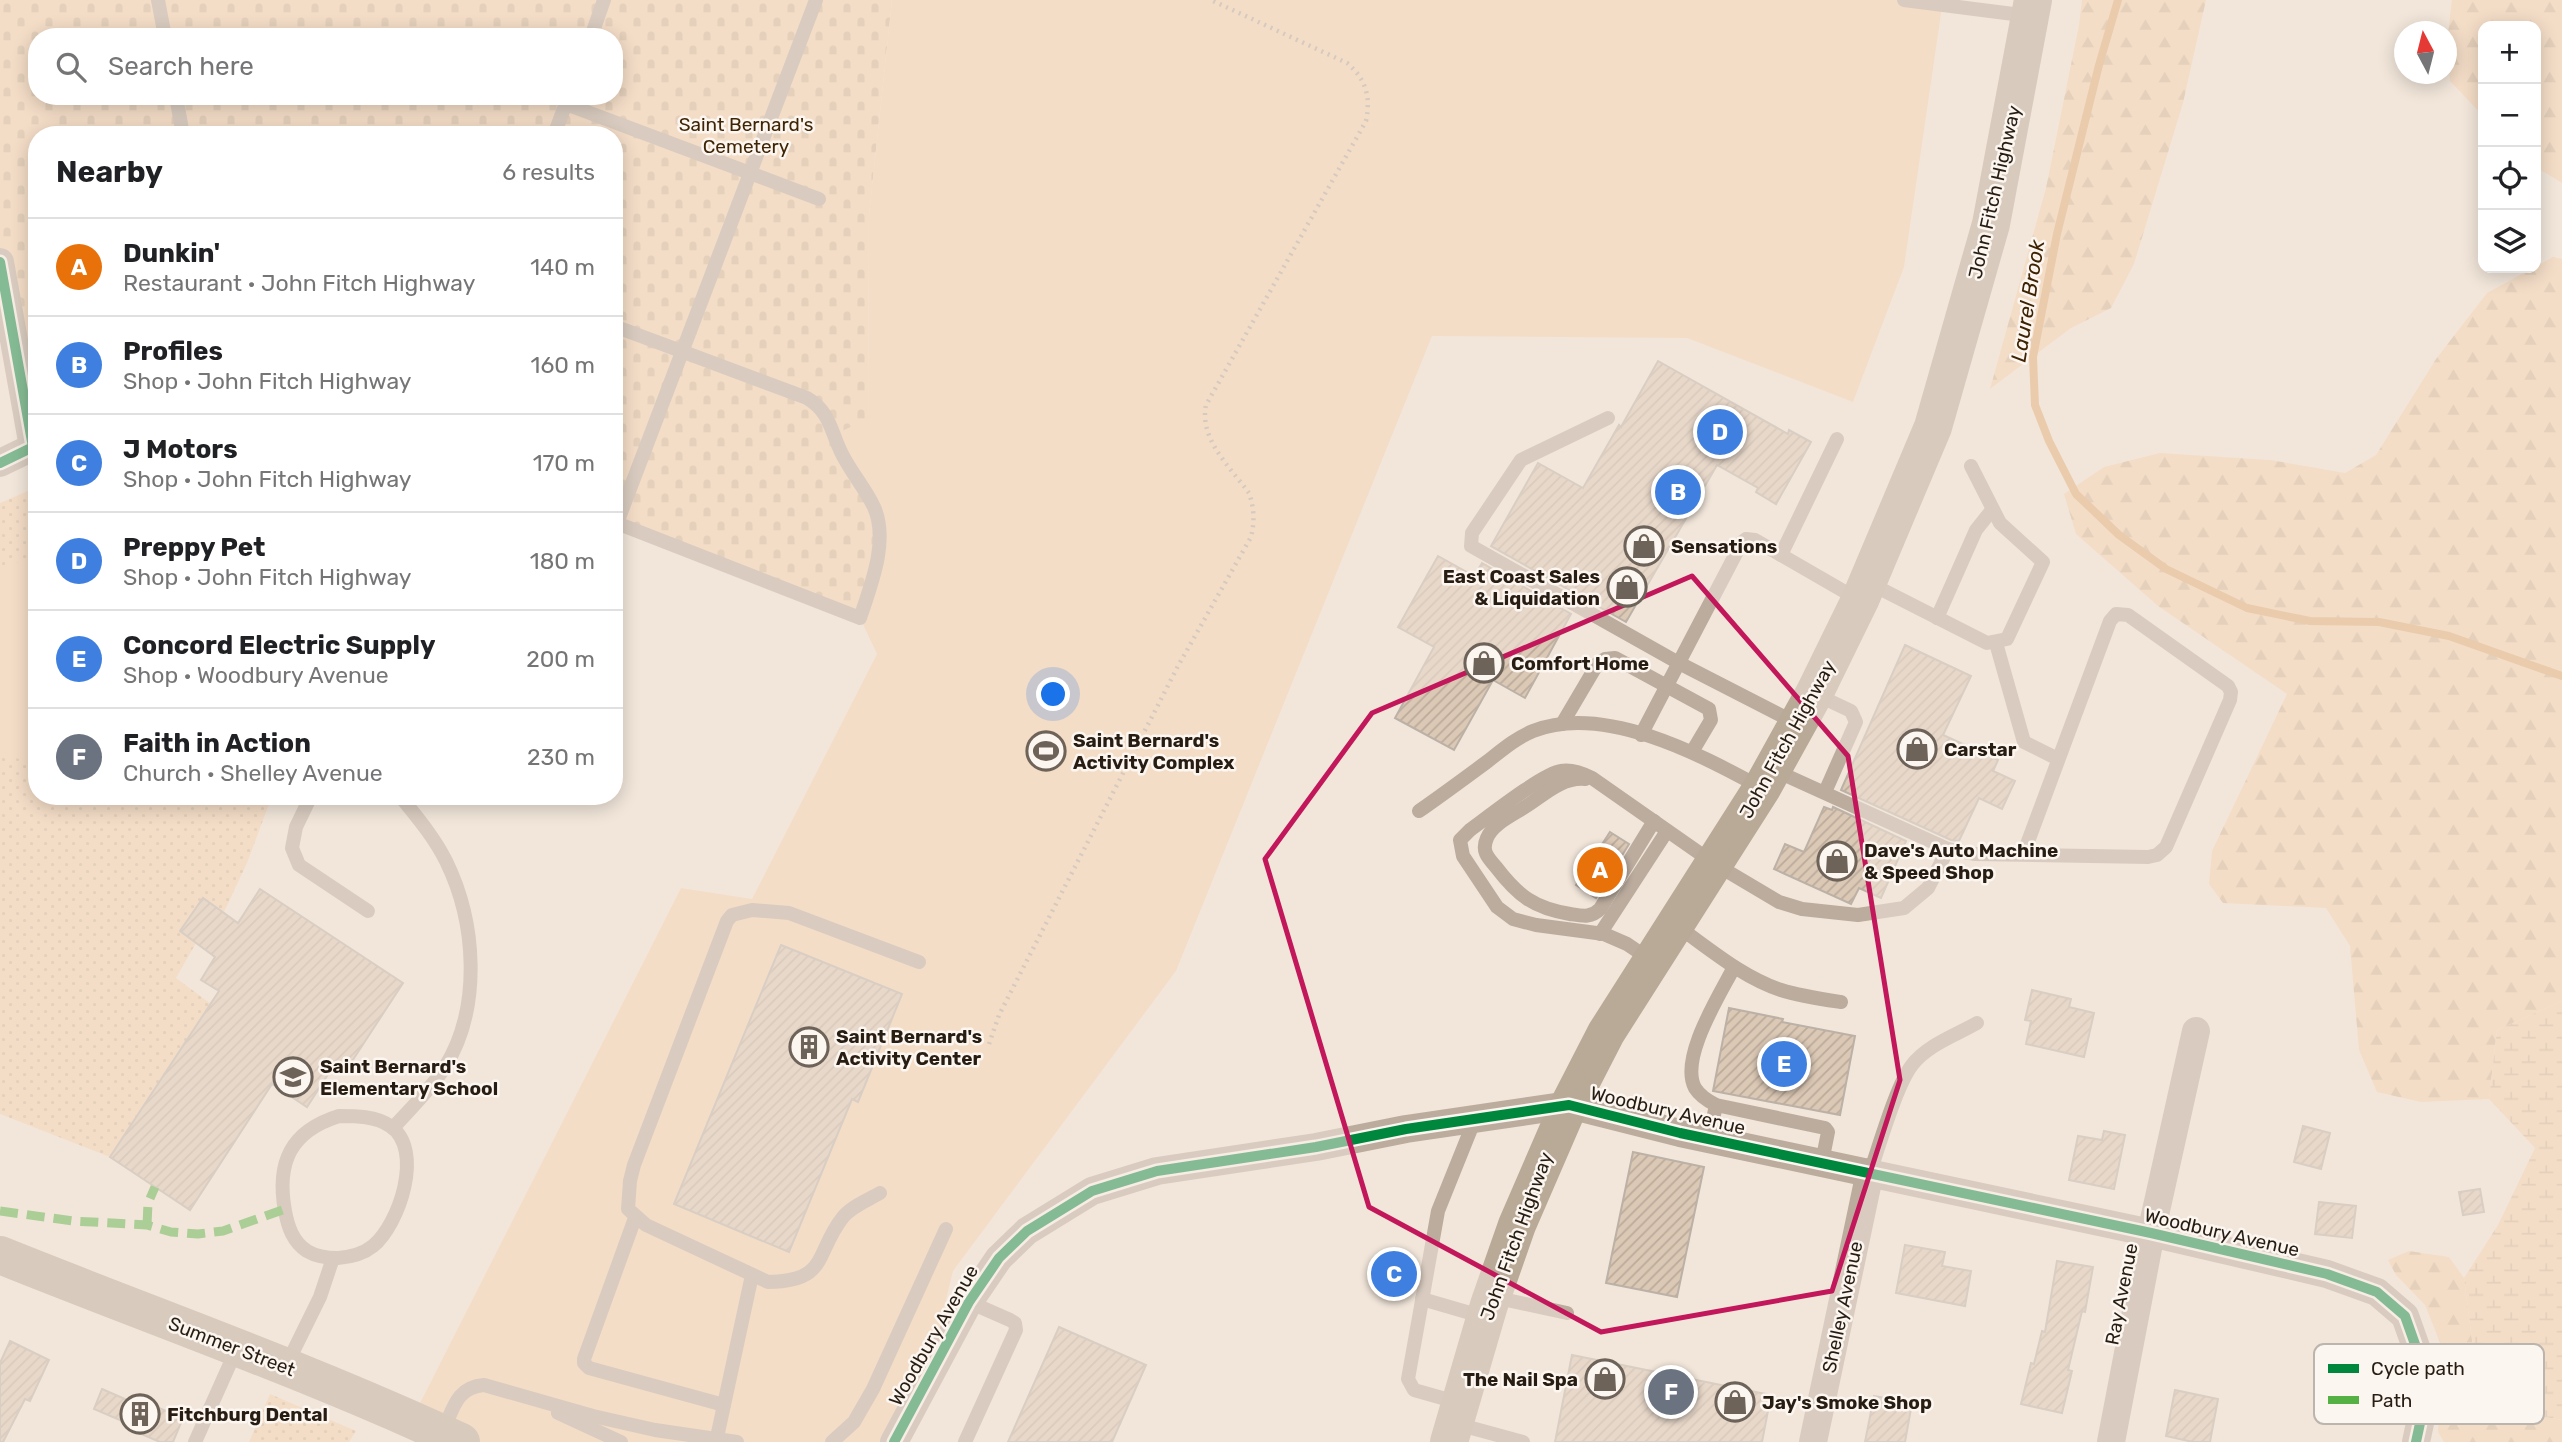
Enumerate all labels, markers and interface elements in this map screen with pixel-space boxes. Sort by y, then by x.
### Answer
north arrow [2394,21,2457,84]
map controls [2478,21,2541,273]
button: + [2478,21,2541,84]
search box [28,28,623,105]
icon: search [52,48,90,86]
text: Search here [108,51,254,82]
button: − [2478,84,2541,147]
street label: John Fitch Highway [1963,103,2026,281]
park label: Saint Bernard's Cemetery [679,113,813,158]
button: locate [2478,147,2541,210]
text: Nearby [56,154,163,190]
text: 6 results [502,158,595,186]
button: layers [2478,210,2541,273]
water label: Laurel Brook [2006,237,2050,364]
text: Dunkin' [123,238,220,269]
text: A [71,253,87,281]
text: 140 m [530,253,595,281]
text: Restaurant · John Fitch Highway [123,269,475,297]
text: Profiles [123,336,223,367]
text: B [71,351,87,379]
text: 160 m [531,351,595,379]
text: Shop · John Fitch Highway [123,367,412,395]
pin: D [1697,406,1743,458]
text: J Motors [123,434,238,465]
text: C [71,449,87,477]
text: 170 m [533,449,595,477]
text: Shop · John Fitch Highway [123,465,412,493]
pin: B [1655,466,1701,518]
shop icon: Sensations [1623,525,1665,567]
text: Preppy Pet [123,532,265,563]
place label: Sensations [1671,535,1777,558]
text: D [71,547,87,575]
text: 180 m [530,547,595,575]
text: Shop · John Fitch Highway [123,563,412,591]
place label: East Coast Sales & Liquidation [1443,565,1600,610]
shop icon: East Coast Sales & Liquidation [1606,566,1648,608]
text: Concord Electric Supply [123,630,435,661]
shop icon: Comfort Home [1463,642,1505,684]
text: E [72,645,86,673]
text: 200 m [526,645,595,673]
place label: Comfort Home [1511,652,1649,675]
street label: John Fitch Highway [1734,656,1840,822]
text: Shop · Woodbury Avenue [123,661,389,689]
your location [1036,677,1070,711]
text: Faith in Action [123,728,311,759]
shop icon: Carstar [1896,728,1938,770]
place label: Saint Bernard's Activity Complex [1073,729,1234,774]
sports icon: Saint Bernard's Activity Complex [1025,730,1067,772]
place label: Carstar [1944,738,2017,761]
text: F [72,743,86,771]
text: 230 m [527,743,595,771]
text: Church · Shelley Avenue [123,759,383,787]
place label: Dave's Auto Machine & Speed Shop [1864,839,2058,884]
shop icon: Dave's Auto Machine & Speed Shop [1816,840,1858,882]
pin: A [1577,844,1623,896]
place label: Saint Bernard's Activity Center [836,1025,982,1070]
building icon: Saint Bernard's Activity Center [788,1026,830,1068]
pin: E [1761,1038,1807,1090]
place label: Saint Bernard's Elementary School [320,1055,498,1100]
school or university icon: Saint Bernard's Elementary School [272,1056,314,1098]
street label: Woodbury Avenue [1588,1081,1748,1140]
street label: John Fitch Highway [1475,1149,1558,1323]
street label: Woodbury Avenue [2142,1203,2302,1262]
street label: Shelley Avenue [1817,1239,1868,1375]
street label: Ray Avenue [2100,1241,2143,1347]
pin: C [1371,1248,1417,1300]
street label: Woodbury Avenue [884,1261,983,1410]
street label: Summer Street [165,1312,299,1381]
legend [2314,1344,2544,1424]
text: Cycle path [2371,1357,2465,1380]
shop icon: The Nail Spa [1584,1358,1626,1400]
pin: F [1648,1366,1694,1418]
place label: The Nail Spa [1463,1368,1578,1391]
shop icon: Jay's Smoke Shop [1714,1381,1756,1423]
text: Path [2371,1389,2412,1412]
place label: Jay's Smoke Shop [1762,1391,1932,1414]
building icon: Fitchburg Dental [119,1393,161,1435]
place label: Fitchburg Dental [167,1403,328,1426]

